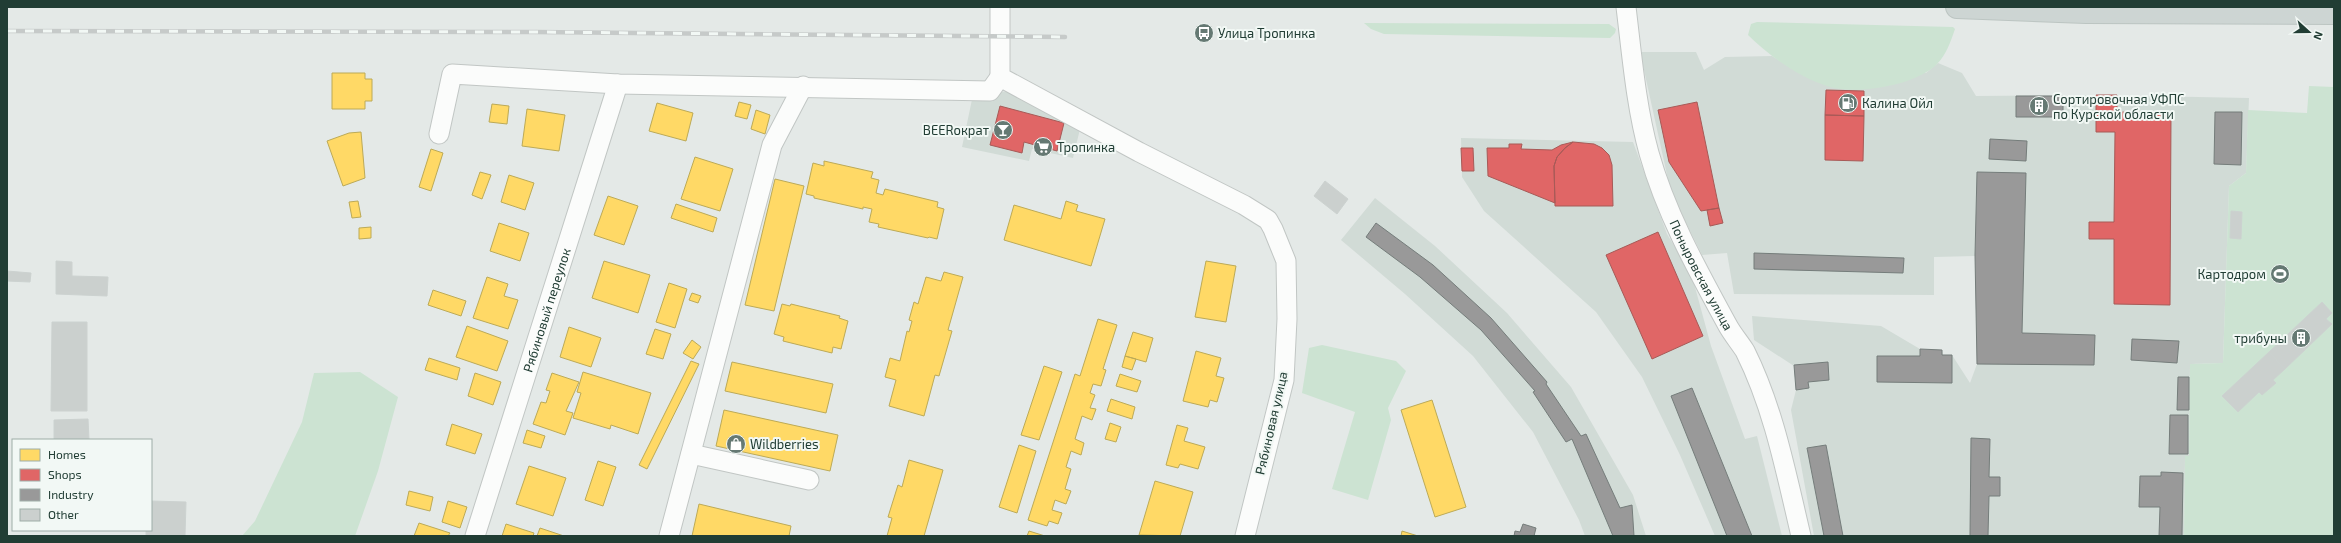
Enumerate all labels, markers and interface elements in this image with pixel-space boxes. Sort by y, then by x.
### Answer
north arrow [2289,12,2329,52]
bus stop icon: Улица Тропинка [1193,22,1215,44]
place label: Улица Тропинка [1218,25,1315,41]
text: N [2311,30,2326,42]
place label: Сортировочная УФПС по Курской области [2053,91,2185,122]
fuel station icon: Калина Ойл [1837,92,1859,114]
place label: Калина Ойл [1862,95,1933,111]
building icon: Сортировочная УФПС по Курской области [2028,95,2050,117]
bar icon: BEERократ [992,119,1014,141]
place label: BEERократ [923,122,990,138]
supermarket icon: Тропинка [1032,136,1054,158]
place label: Тропинка [1057,139,1115,155]
street label: Поныровская улица [1666,217,1737,333]
street label: Рябиновый переулок [519,246,574,374]
sports icon: Картодром [2269,263,2291,285]
place label: Картодром [2198,266,2266,282]
building icon: трибуны [2290,327,2312,349]
place label: трибуны [2234,330,2287,346]
street label: Рябиновая улица [1251,370,1291,476]
shop icon: Wildberries [725,433,747,455]
place label: Wildberries [750,436,818,452]
legend [12,439,152,531]
text: Homes [48,447,86,461]
text: Shops [48,467,82,481]
text: Industry [48,487,94,501]
text: Other [48,507,79,521]

